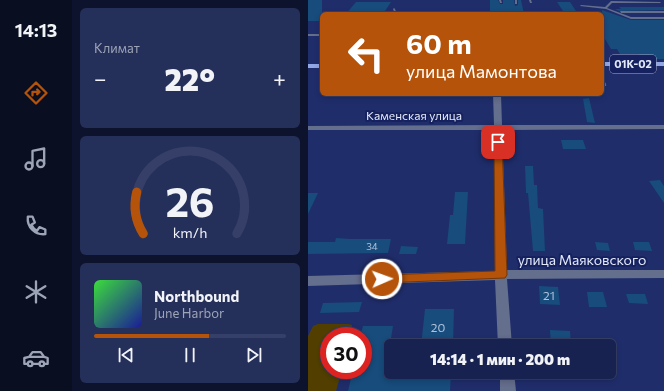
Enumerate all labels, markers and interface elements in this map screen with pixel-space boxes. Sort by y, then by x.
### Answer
text: 14:13 [15,19,57,41]
text: 60 m [406,26,472,60]
icon: left [340,28,392,80]
text: Климат [94,40,140,56]
road number: 01К-02 [610,55,656,73]
text: 22° [165,60,215,97]
text: улица Мамонтова [406,60,557,82]
text: − [94,65,107,92]
text: + [273,65,286,92]
icon: directions [22,79,50,107]
street label: Каменская улица [366,108,462,122]
pin [481,125,515,159]
icon: arrive [487,131,509,153]
icon: music [22,145,50,173]
text: 26 [165,174,215,225]
icon: phone [22,212,50,240]
text: km/h [173,222,207,240]
house number: 34 [366,240,378,252]
street label: улица Маяковского [518,251,646,268]
position arrow [361,258,403,300]
icon: climate [22,278,50,306]
text: Northbound [154,287,239,305]
house number: 21 [543,288,555,302]
text: June Harbor [154,305,224,321]
house number: 20 [431,320,445,334]
speed limit sign: 30 [320,327,372,379]
icon: car [22,344,50,372]
icon: previous [115,344,137,366]
icon: pause [179,344,201,366]
icon: next [243,344,265,366]
text: 14:14 · 1 мин · 200 m [430,350,570,368]

